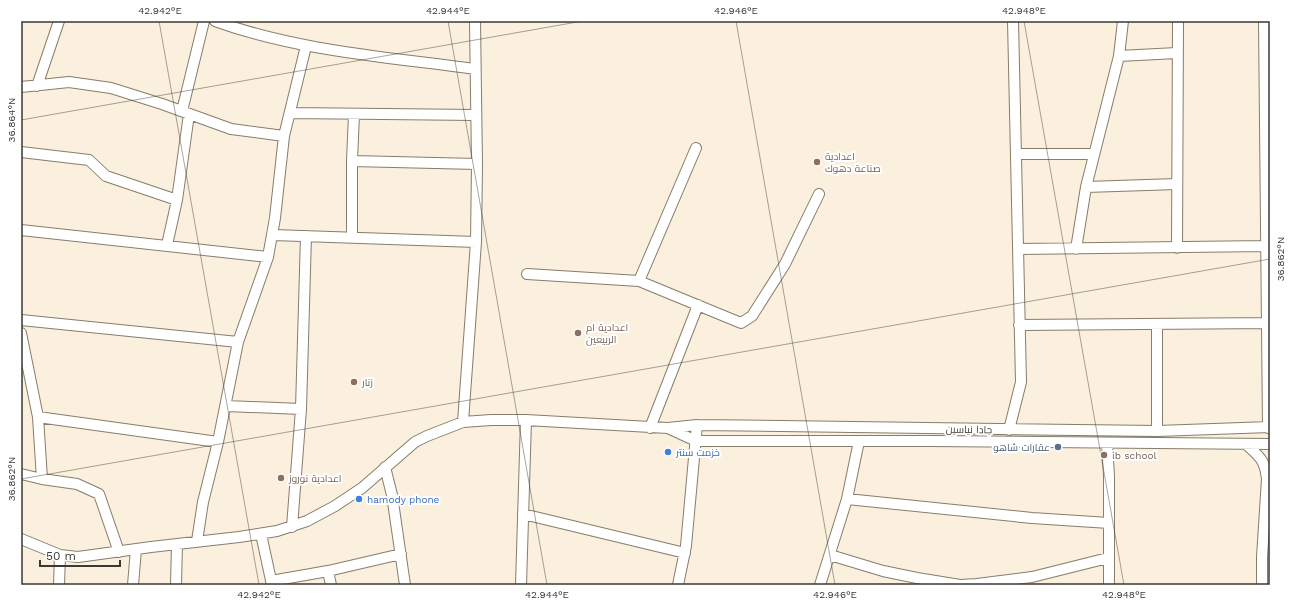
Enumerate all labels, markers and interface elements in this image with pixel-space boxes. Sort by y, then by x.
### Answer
text: 42.942°E [138,5,182,16]
text: 42.944°E [426,5,470,16]
text: 42.946°E [714,5,758,16]
text: 42.948°E [1002,5,1046,16]
text: 36.864°N [6,98,17,142]
place label: اعدادية صناعة دهوك [825,151,881,174]
marker: اعدادية صناعة دهوك [812,157,822,167]
text: 36.862°N [1275,237,1286,281]
place label: اعدادية ام الربيعين [586,322,628,346]
marker: اعدادية ام الربيعين [573,328,583,338]
marker: زنار [349,377,359,387]
place label: زنار [361,377,373,388]
street label: جادا نیاسین [946,424,992,436]
place label: عقارات شاهو [993,442,1050,453]
marker: عقارات شاهو [1053,442,1063,452]
marker: خزمت سنتر [663,447,673,457]
place label: خزمت سنتر [675,447,720,458]
marker: ib school [1099,450,1109,460]
place label: ib school [1112,450,1156,461]
text: 36.862°N [6,457,17,501]
marker: اعدادية نوروز [276,473,286,483]
place label: اعدادية نوروز [288,473,342,484]
marker: hamody phone [354,494,364,504]
place label: hamody phone [367,494,440,505]
scale bar [40,542,120,568]
text: 50 m [46,549,76,563]
text: 42.942°E [237,589,281,600]
text: 42.944°E [525,589,569,600]
text: 42.946°E [813,589,857,600]
text: 42.948°E [1102,589,1146,600]

